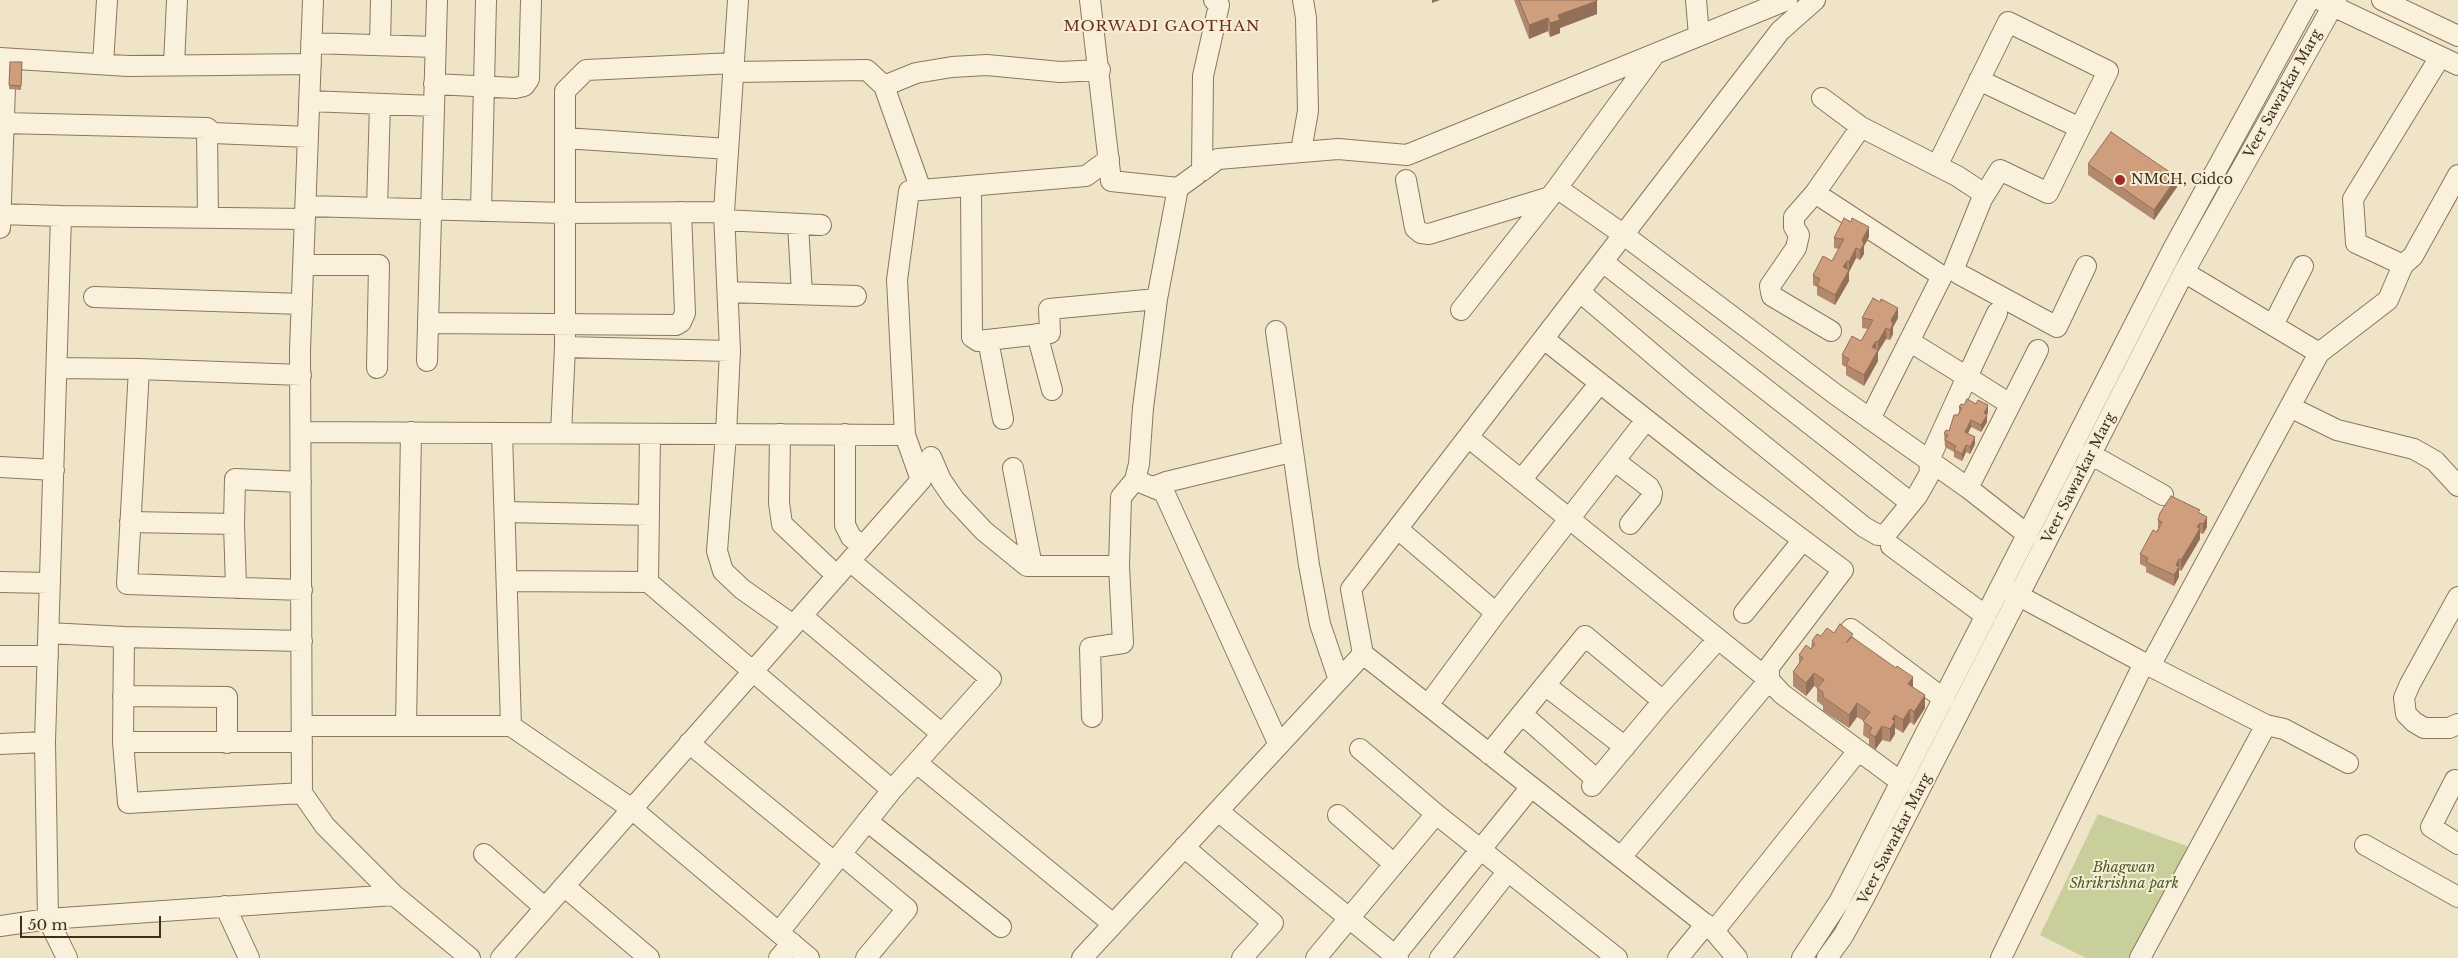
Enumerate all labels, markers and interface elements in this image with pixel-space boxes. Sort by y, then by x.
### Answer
district label: MORWADI GAOTHAN [1062,18,1262,36]
street label: Veer Sawarkar Marg [2241,27,2325,161]
place label: NMCH, Cidco [2131,172,2233,188]
marker: NMCH, Cidco [2113,173,2127,187]
street label: Veer Sawarkar Marg [2039,410,2119,546]
street label: Veer Sawarkar Marg [1855,771,1935,907]
park label: Bhagwan Shrikrishna park [2069,860,2179,892]
scale bar [22,906,164,938]
text: 50 m [28,915,68,934]

